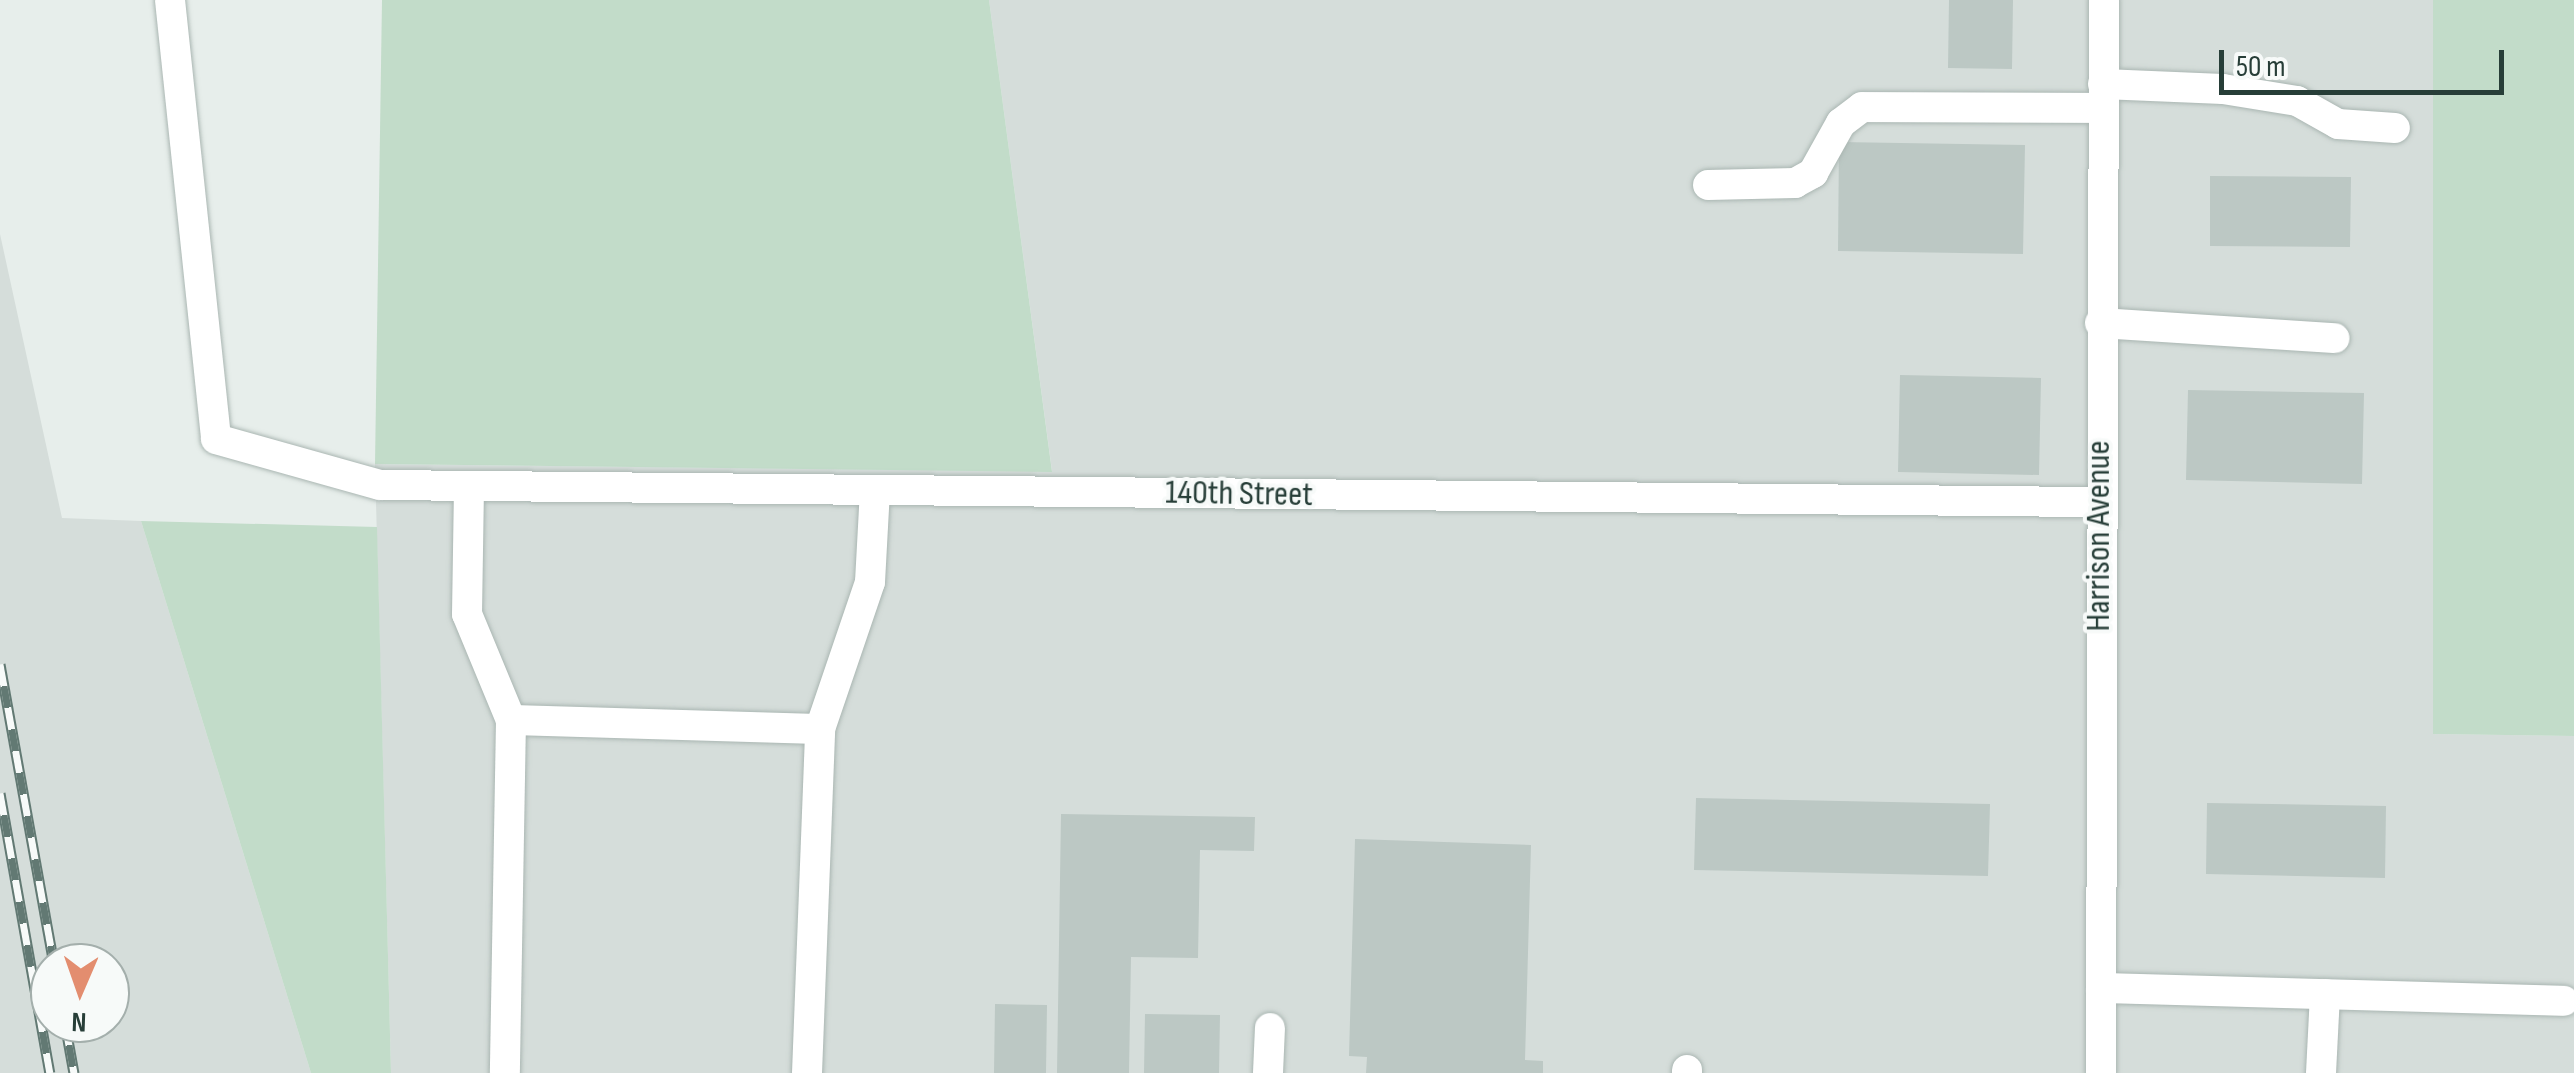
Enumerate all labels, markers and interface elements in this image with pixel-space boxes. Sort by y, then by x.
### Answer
scale bar [2224,30,2509,92]
text: 50 m [2236,49,2285,85]
street label: Harrison Avenue [2078,440,2120,632]
street label: 140th Street [1165,472,1313,516]
north arrow [30,943,130,1043]
text: N [71,1005,87,1038]

